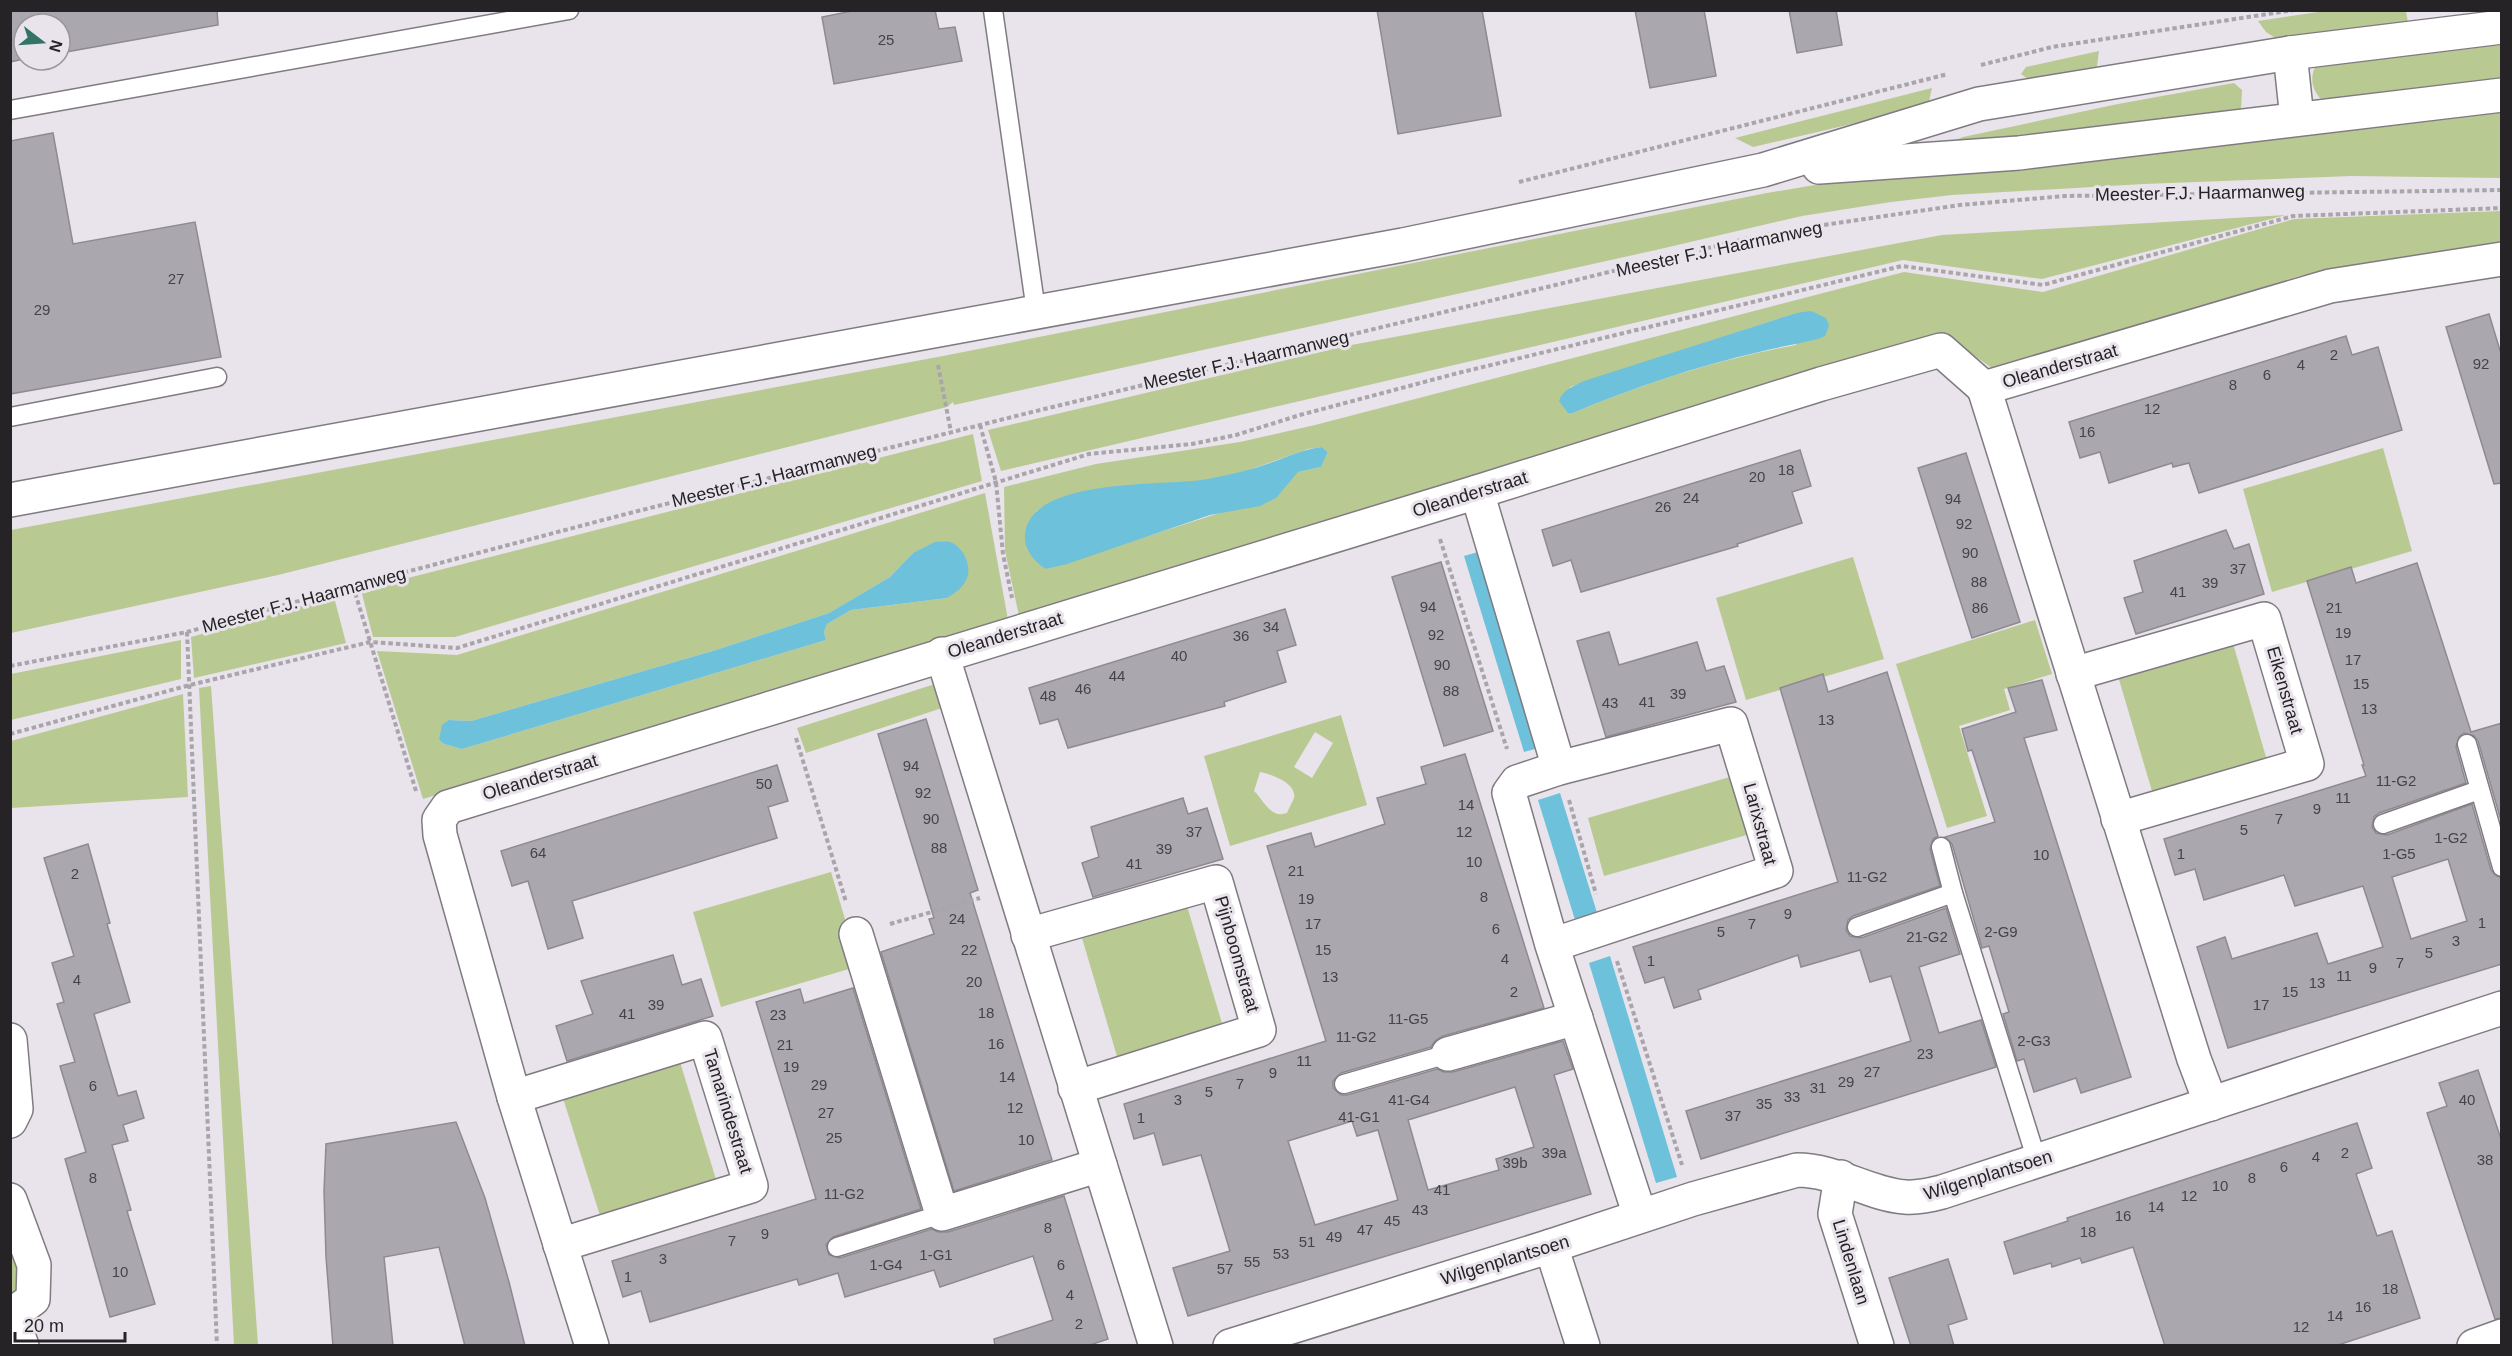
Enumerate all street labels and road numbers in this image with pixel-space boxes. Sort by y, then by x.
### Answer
street label: Meester F.J. Haarmanweg [2095,181,2305,205]
street label: Meester F.J. Haarmanweg [1614,217,1824,281]
street label: Meester F.J. Haarmanweg [1141,327,1351,393]
street label: Oleanderstraat [2000,340,2120,392]
street label: Meester F.J. Haarmanweg [670,441,878,511]
street label: Oleanderstraat [1410,467,1530,521]
street label: Meester F.J. Haarmanweg [200,563,408,637]
street label: Oleanderstraat [945,608,1065,662]
street label: Eikenstraat [2263,644,2307,736]
street label: Oleanderstraat [480,750,600,804]
street label: Larixstraat [1739,781,1781,867]
street label: Pijnboomstraat [1211,894,1263,1014]
street label: Tamarindestraat [700,1046,756,1176]
street label: Wilgenplantsoen [1921,1146,2055,1204]
street label: Lindenlaan [1829,1217,1873,1307]
street label: Wilgenplantsoen [1438,1231,1572,1289]

